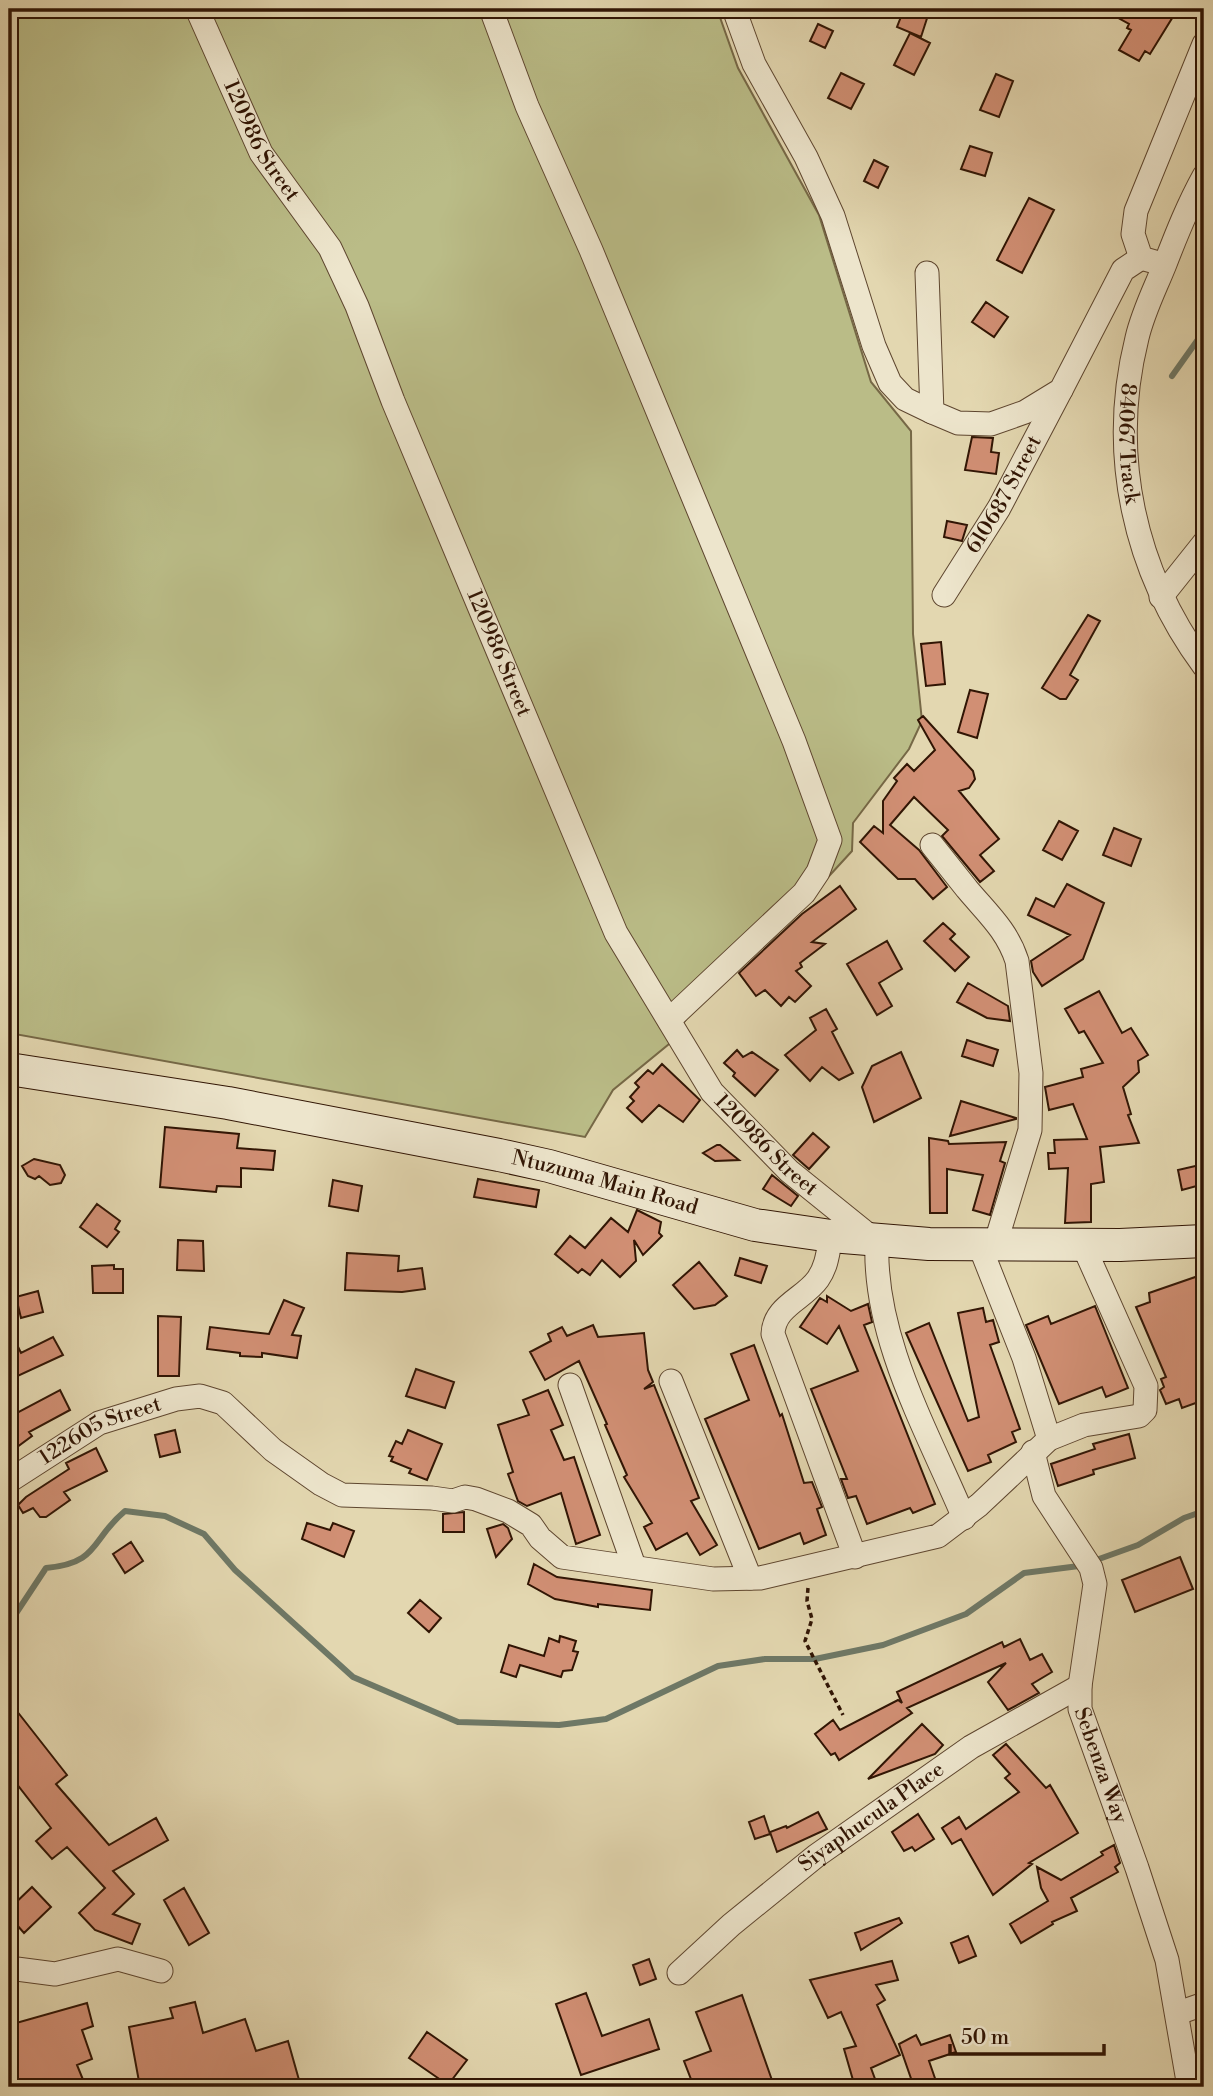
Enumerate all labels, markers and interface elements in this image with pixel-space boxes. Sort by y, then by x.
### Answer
street label: 120986 Street [217,76,305,207]
street label: 84067 Track [1112,382,1145,507]
street label: 610687 Street [960,431,1048,559]
street label: 120986 Street [461,586,537,721]
street label: 120986 Street [708,1089,823,1202]
street label: Ntuzuma Main Road [509,1145,701,1221]
street label: 122605 Street [34,1391,165,1471]
street label: Sebenza Way [1068,1704,1133,1828]
street label: Siyaphucula Place [793,1757,950,1878]
scale bar [950,2012,1104,2056]
text: 50 m [961,2025,1009,2051]

